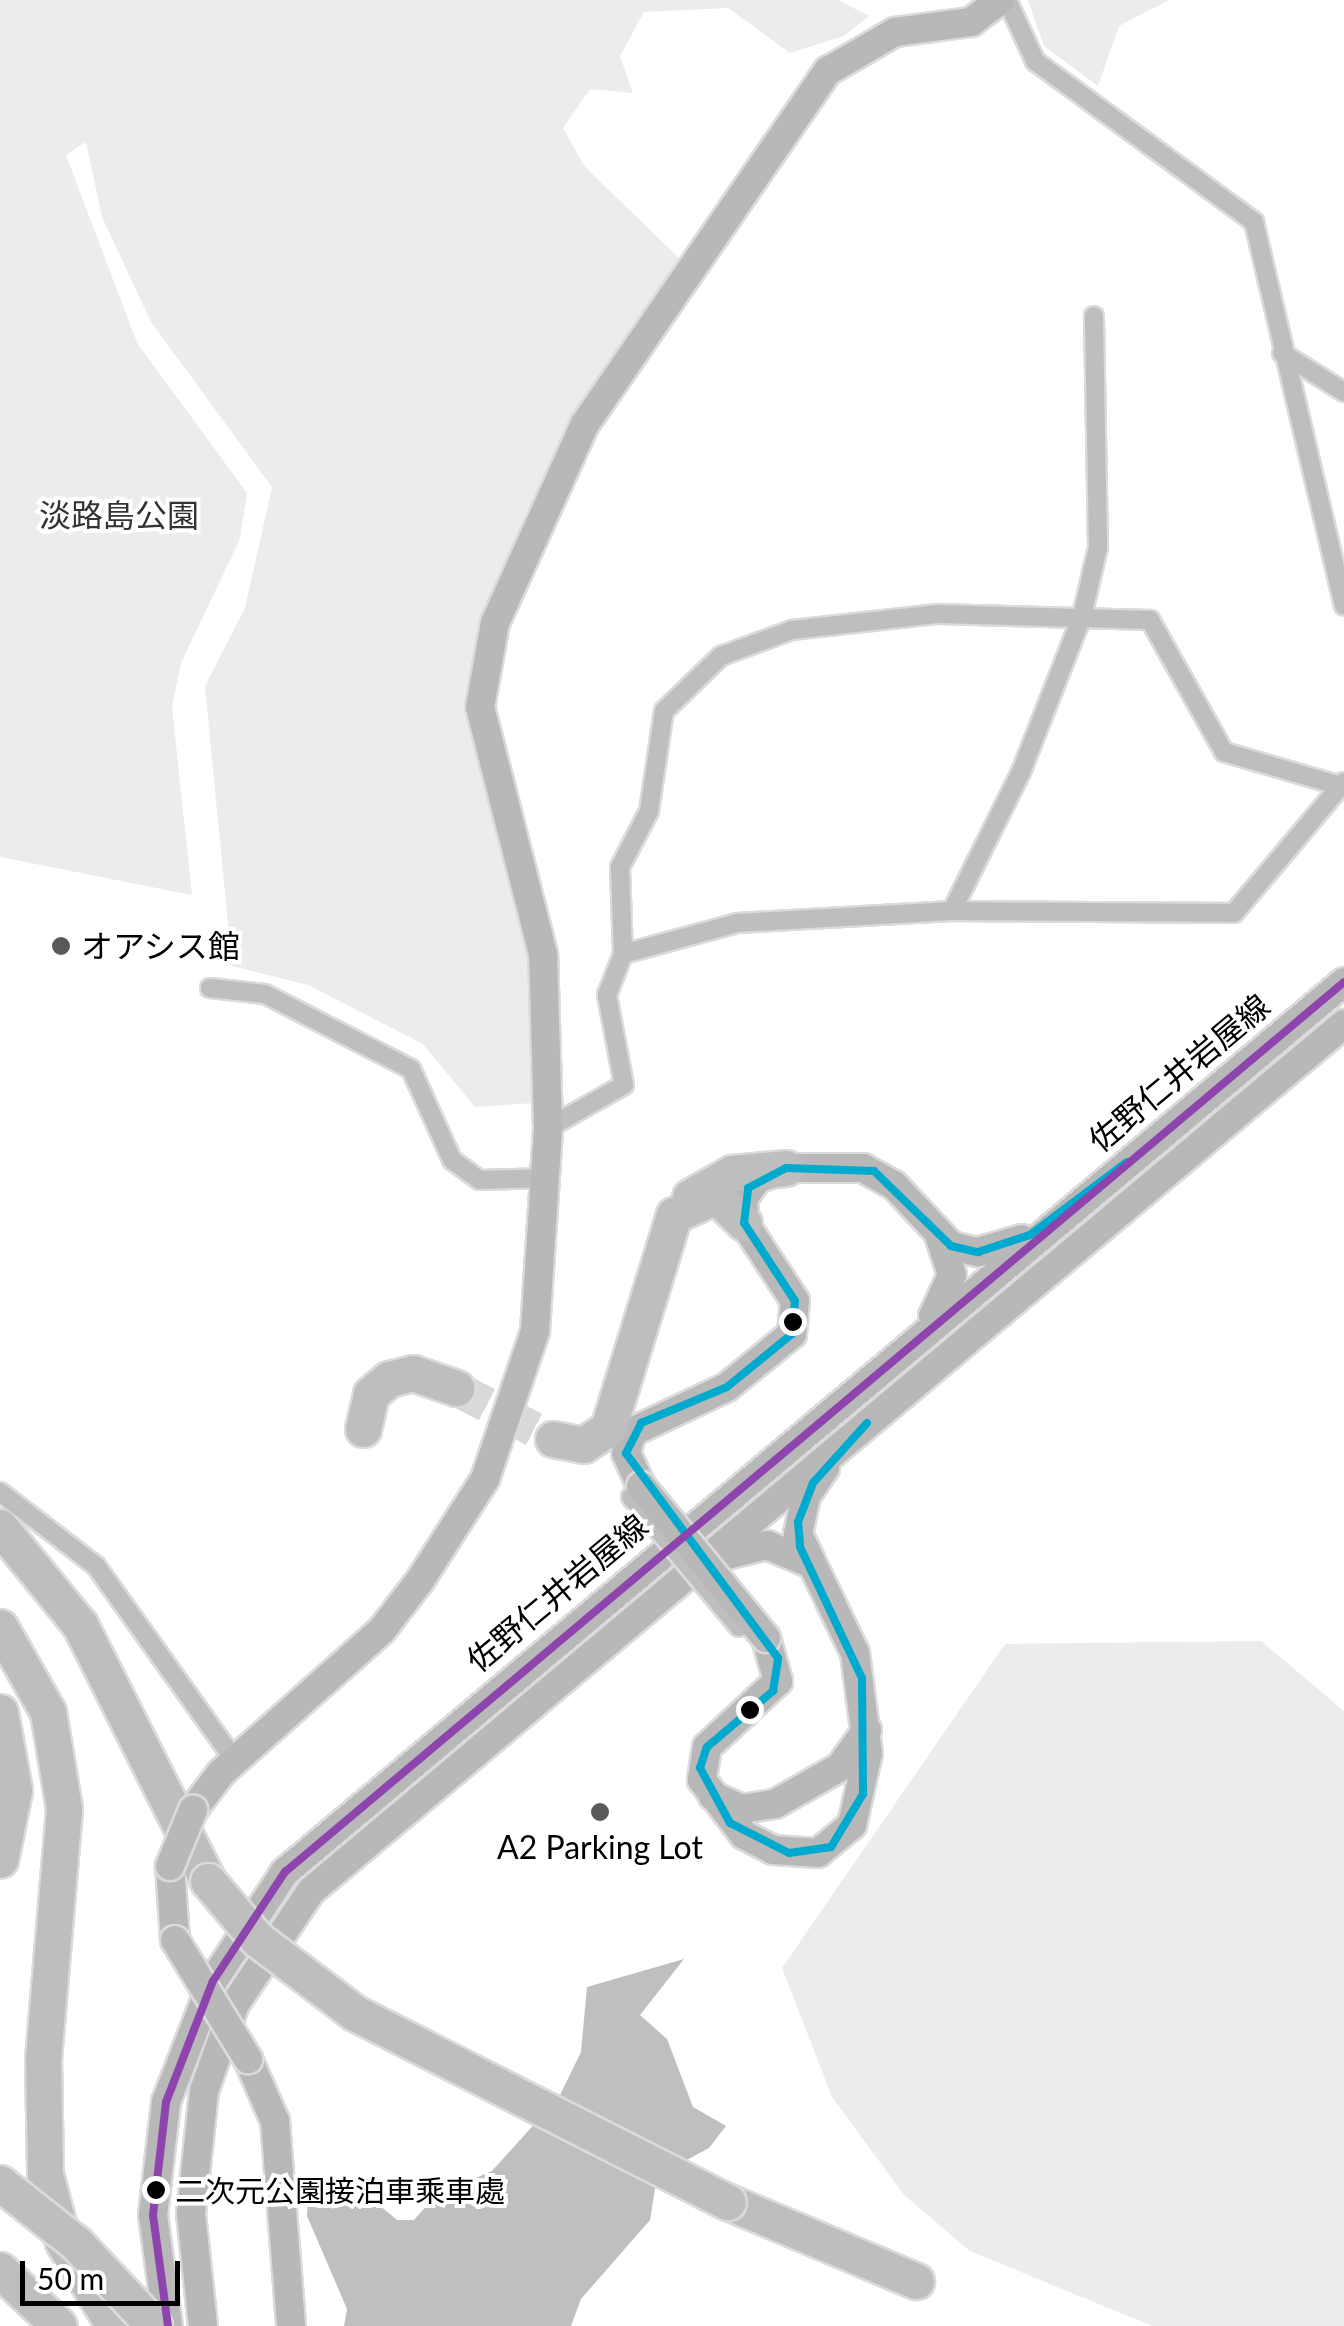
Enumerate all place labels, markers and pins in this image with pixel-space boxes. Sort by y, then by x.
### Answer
place label: オアシス館 [81,927,241,965]
marker: オアシス館 [50,935,72,957]
unlabelled marker [783,1312,803,1332]
unlabelled marker [740,1700,760,1720]
marker: A2 Parking Lot [589,1801,611,1823]
place label: A2 Parking Lot [497,1828,703,1866]
place label: 二次元公園接泊車乘車處 [175,2172,505,2208]
marker: 二次元公園接泊車乘車處 [146,2180,166,2200]

